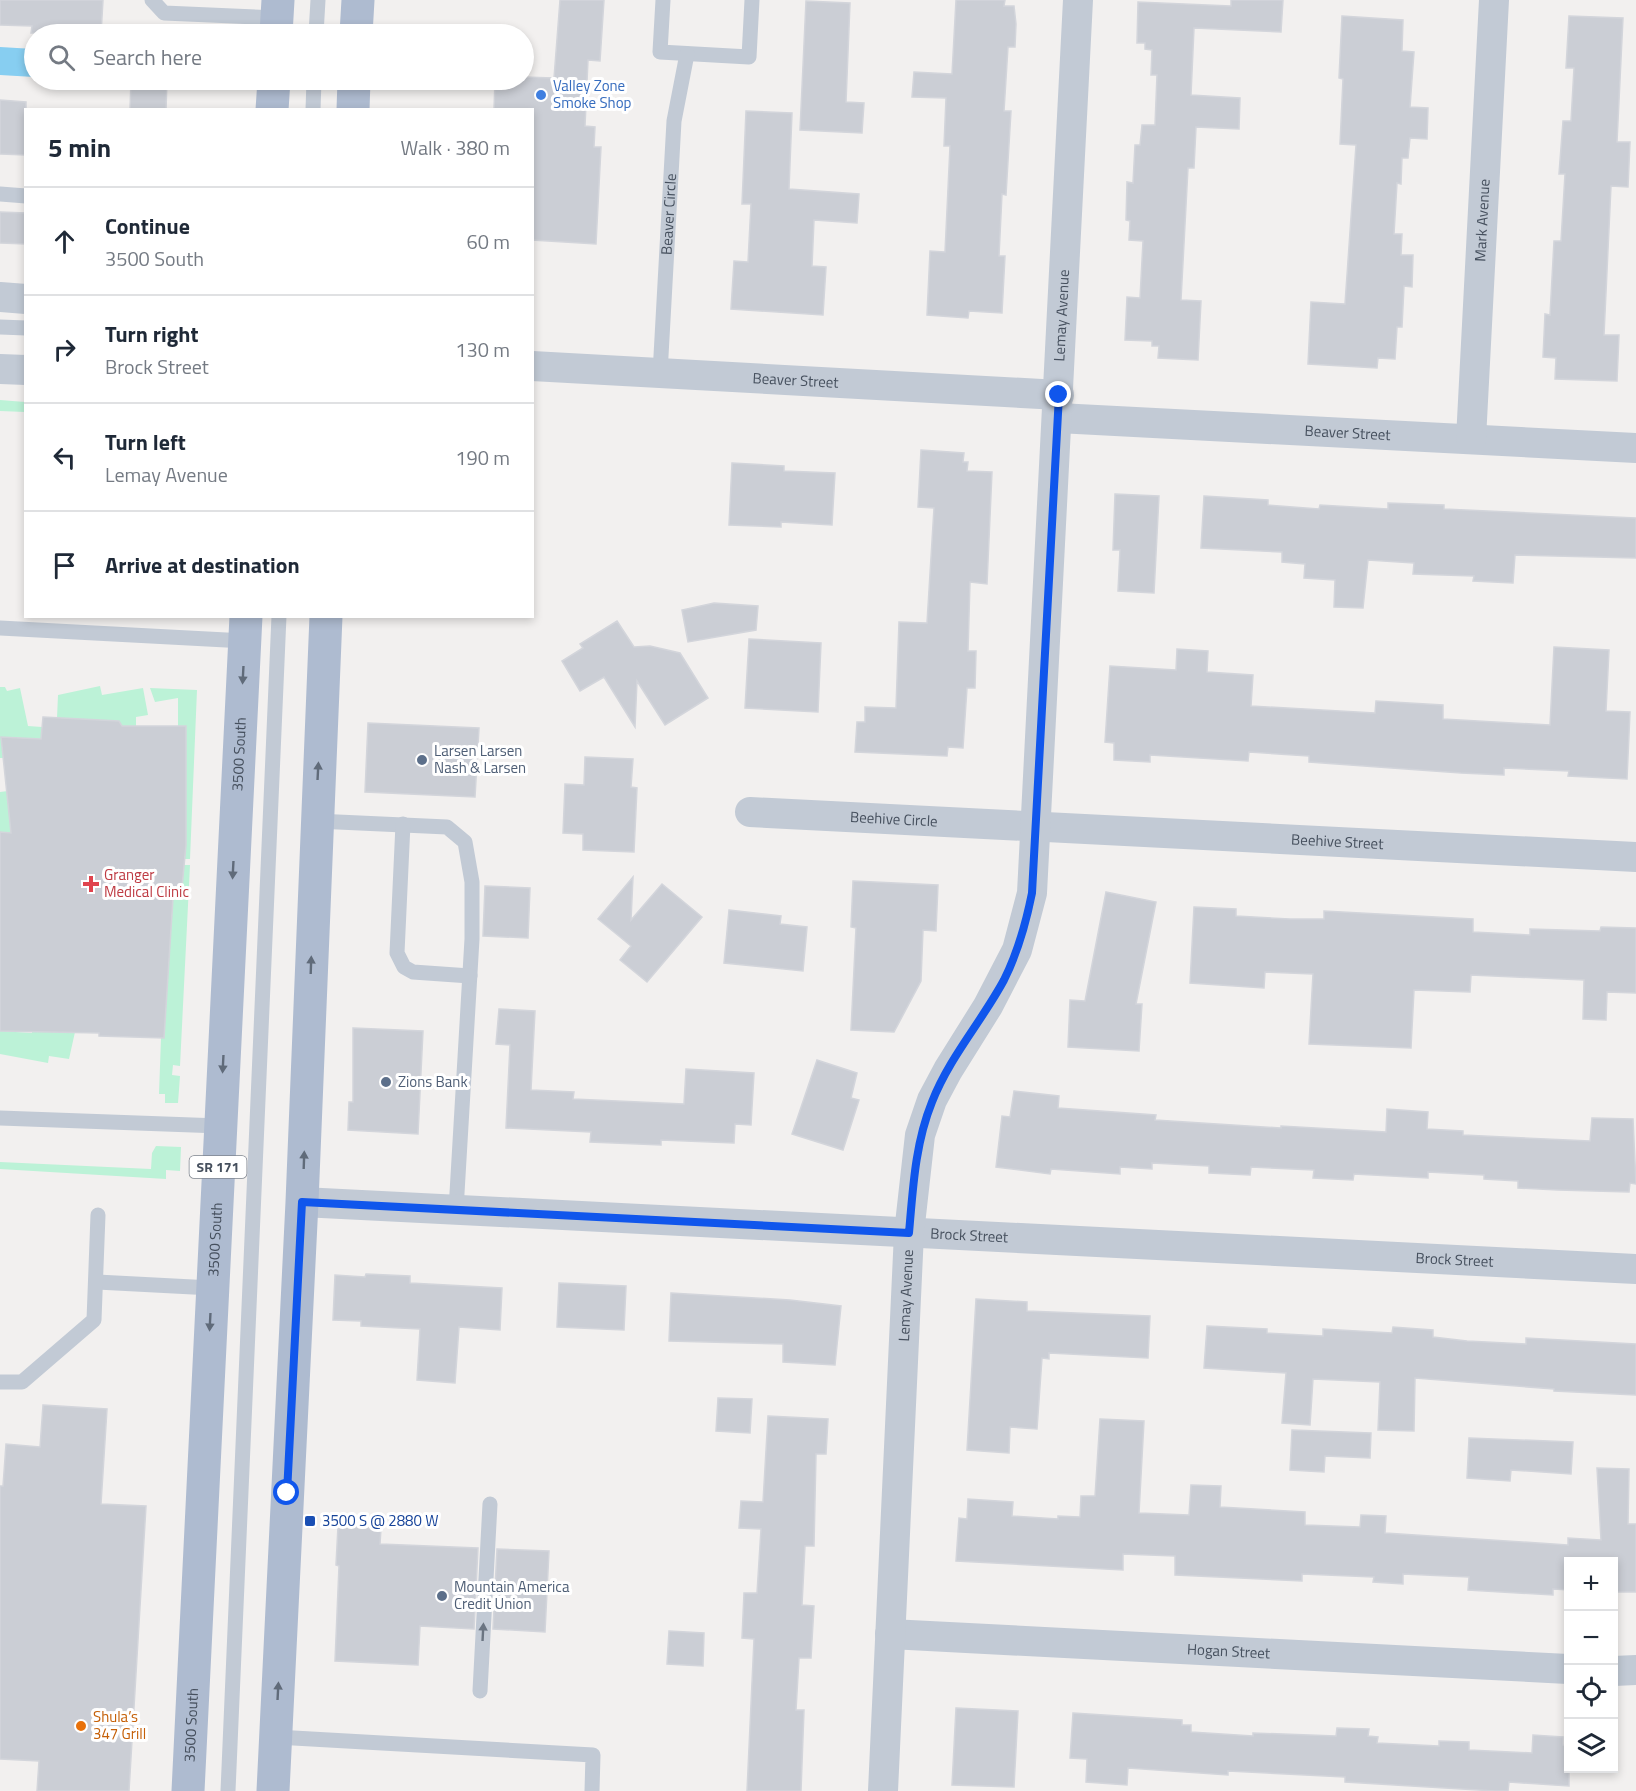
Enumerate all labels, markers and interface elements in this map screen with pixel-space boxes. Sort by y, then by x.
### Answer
search box [24,24,534,90]
text: Search here [93,40,202,74]
icon: search [45,41,78,74]
place label: Valley Zone Smoke Shop [553,74,632,114]
marker: Valley Zone Smoke Shop [534,88,548,102]
text: 5 min [48,128,111,167]
text: Walk · 380 m [401,132,510,163]
street label: Beaver Circle [655,173,682,256]
street label: Mark Avenue [1468,178,1496,262]
text: Continue [105,209,190,243]
icon: ahead [48,225,81,258]
text: 60 m [466,226,510,257]
text: 3500 South [105,243,204,274]
street label: Lemay Avenue [1047,269,1075,362]
text: Turn right [105,317,199,351]
icon: right [48,333,81,366]
text: 130 m [455,334,510,365]
text: Brock Street [105,351,209,382]
street label: Beaver Street [752,366,840,394]
route end [1045,381,1071,407]
street label: Beaver Street [1304,419,1392,446]
text: Turn left [105,425,186,459]
icon: left [48,441,81,474]
text: 190 m [455,442,510,473]
text: Lemay Avenue [105,459,228,490]
text: Arrive at destination [105,548,300,582]
icon: arrive [48,549,81,582]
one-way arrow [239,665,248,684]
street label: 3500 South [225,717,252,792]
place label: Larsen Larsen Nash & Larsen [434,739,526,779]
marker: Larsen Larsen Nash & Larsen [415,753,429,767]
one-way arrow [314,761,323,780]
street label: Beehive Circle [849,805,938,833]
street label: Beehive Street [1291,827,1385,855]
one-way arrow [229,860,238,879]
place label: Granger Medical Clinic [104,863,189,903]
marker: Granger Medical Clinic [82,875,100,893]
one-way arrow [306,956,315,975]
one-way arrow [219,1055,228,1074]
place label: Zions Bank [398,1070,468,1093]
marker: Zions Bank [379,1075,393,1089]
one-way arrow [299,1151,308,1170]
road number: SR 171 [190,1156,246,1178]
street label: 3500 South [201,1202,228,1277]
street label: Brock Street [930,1222,1009,1248]
street label: Brock Street [1415,1246,1495,1273]
street label: Lemay Avenue [892,1249,919,1342]
one-way arrow [206,1313,215,1332]
route start [273,1479,299,1505]
place label: 3500 S @ 2880 W [322,1509,438,1532]
marker: 3500 S @ 2880 W [303,1514,317,1528]
map controls [1564,1557,1618,1773]
button: + [1564,1557,1618,1611]
place label: Mountain America Credit Union [454,1575,570,1615]
marker: Mountain America Credit Union [435,1589,449,1603]
button: − [1564,1611,1618,1665]
one-way arrow [479,1623,488,1642]
street label: Hogan Street [1186,1637,1271,1665]
button: locate [1564,1665,1618,1719]
one-way arrow [274,1681,283,1700]
street label: 3500 South [177,1687,204,1763]
place label: Shula’s 347 Grill [93,1705,146,1745]
marker: Shula’s 347 Grill [74,1719,88,1733]
button: layers [1564,1719,1618,1773]

